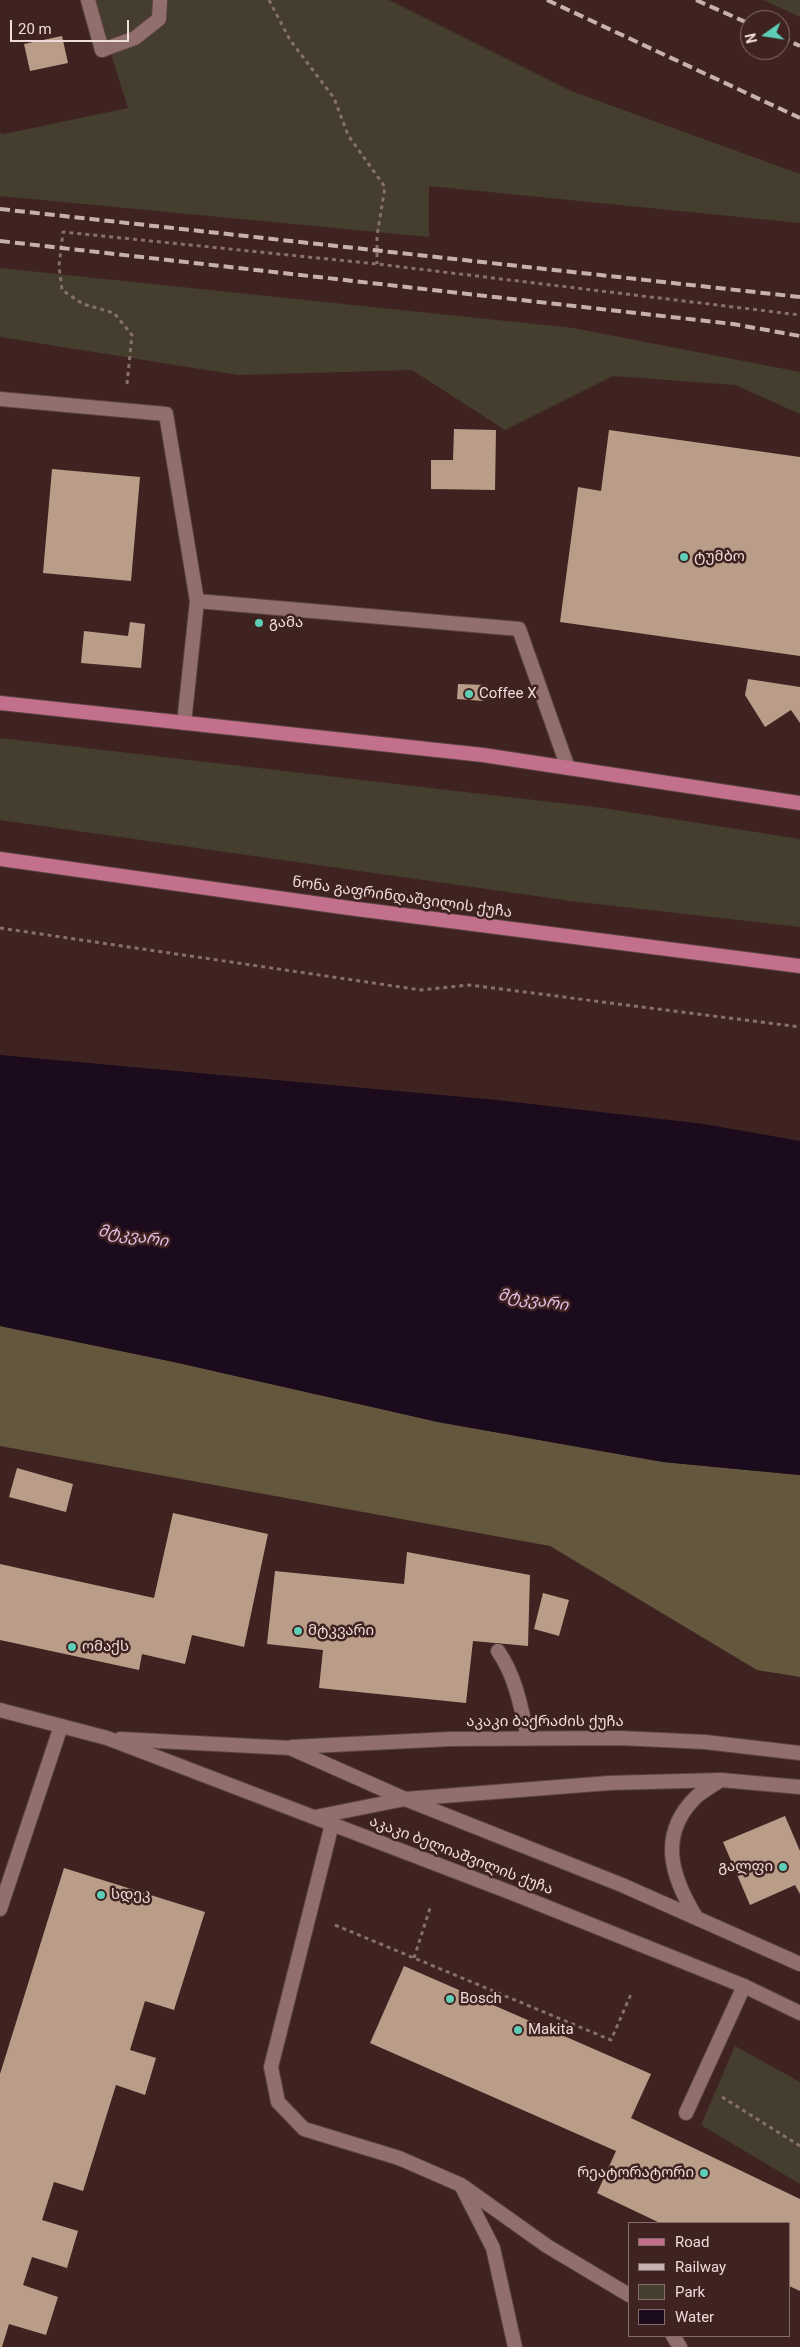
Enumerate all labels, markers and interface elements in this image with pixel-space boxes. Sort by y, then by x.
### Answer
scale bar [12,10,131,42]
north arrow [740,10,790,60]
text: 20 m [18,20,52,38]
text: N [742,32,760,45]
place label: ტუმბო [694,548,745,566]
marker: ტუმბო [678,551,690,563]
place label: გამა [269,614,303,632]
marker: გამა [253,617,265,629]
place label: Coffee X [479,685,537,703]
marker: Coffee X [463,688,475,700]
street label: ნონა გაფრინდაშვილის ქუჩა [291,874,513,922]
water label: მტკვარი [97,1222,169,1252]
water label: მტკვარი [497,1286,569,1316]
place label: მტკვარი [308,1622,374,1640]
marker: მტკვარი [292,1625,304,1637]
place label: ომაქს [82,1638,129,1656]
marker: ომაქს [66,1641,78,1653]
street label: აკაკი ბაქრაძის ქუჩა [466,1713,624,1731]
street label: აკაკი ბელიაშვილის ქუჩა [367,1813,555,1899]
place label: გალფი [718,1858,773,1876]
marker: გალფი [777,1861,789,1873]
place label: სდეკ [111,1886,150,1904]
marker: სდეკ [95,1889,107,1901]
place label: Bosch [460,1990,502,2008]
marker: Bosch [444,1993,456,2005]
place label: Makita [528,2021,574,2039]
marker: Makita [512,2024,524,2036]
place label: რეატორატორი [577,2164,694,2182]
marker: რეატორატორი [698,2167,710,2179]
legend [628,2222,790,2337]
text: Road [675,2233,709,2251]
text: Railway [675,2258,726,2276]
text: Park [675,2283,705,2301]
text: Water [675,2308,714,2326]

